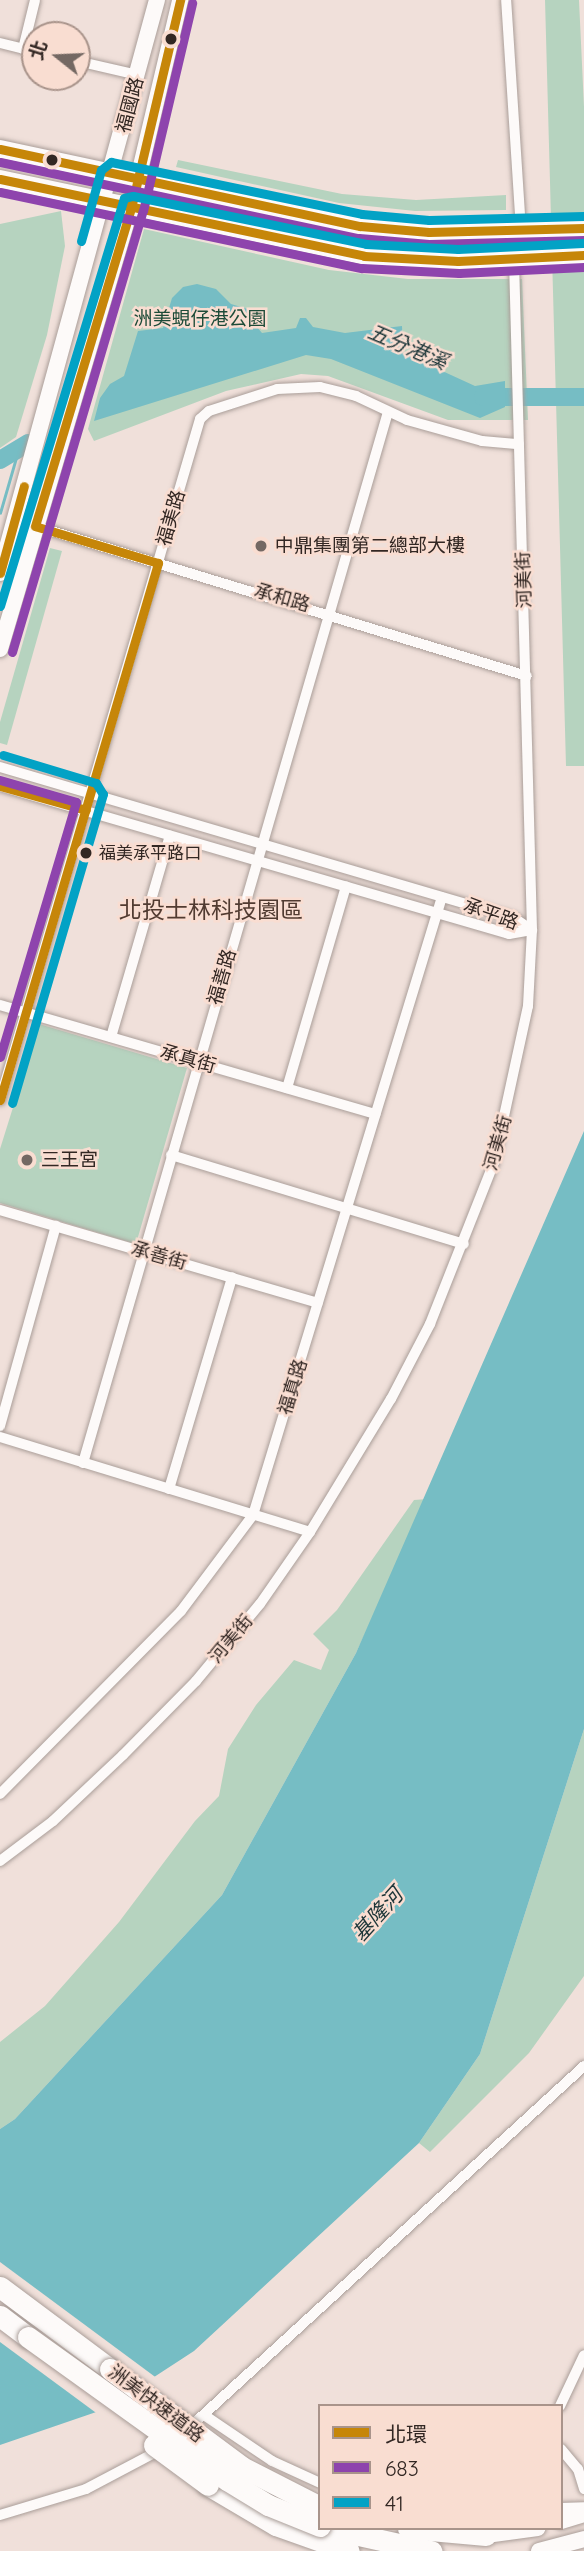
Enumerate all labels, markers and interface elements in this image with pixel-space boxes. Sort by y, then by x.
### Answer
north arrow [21,21,91,91]
unlabelled marker [164,32,178,46]
text: 北 [24,37,52,63]
street label: 福國路 [112,75,148,135]
unlabelled marker [45,153,59,167]
park label: 洲美蜆仔港公園 [134,308,266,330]
water label: 五分港溪 [364,318,452,374]
street label: 福美路 [152,487,190,549]
place label: 中鼎集團第二總部大樓 [275,535,465,557]
marker: 中鼎集團第二總部大樓 [253,538,269,554]
street label: 河美街 [512,551,536,609]
street label: 承和路 [251,579,313,617]
place label: 福美承平路口 [99,843,201,863]
marker: 福美承平路口 [79,846,93,860]
street label: 承平路 [460,894,522,934]
district label: 北投士林科技園區 [119,896,303,924]
street label: 福善路 [203,946,241,1008]
street label: 承真街 [157,1040,219,1078]
street label: 河美街 [479,1112,517,1174]
place label: 三王宮 [41,1149,98,1171]
marker: 三王宮 [19,1152,35,1168]
street label: 承善街 [128,1237,190,1275]
street label: 福真路 [274,1356,312,1418]
street label: 河美街 [204,1610,258,1668]
water label: 基隆河 [347,1882,407,1946]
street label: 洲美快速道路 [104,2361,208,2447]
legend [318,2404,563,2530]
text: 北環 [385,2421,427,2447]
text: 683 [385,2455,419,2481]
text: 41 [385,2490,404,2516]

